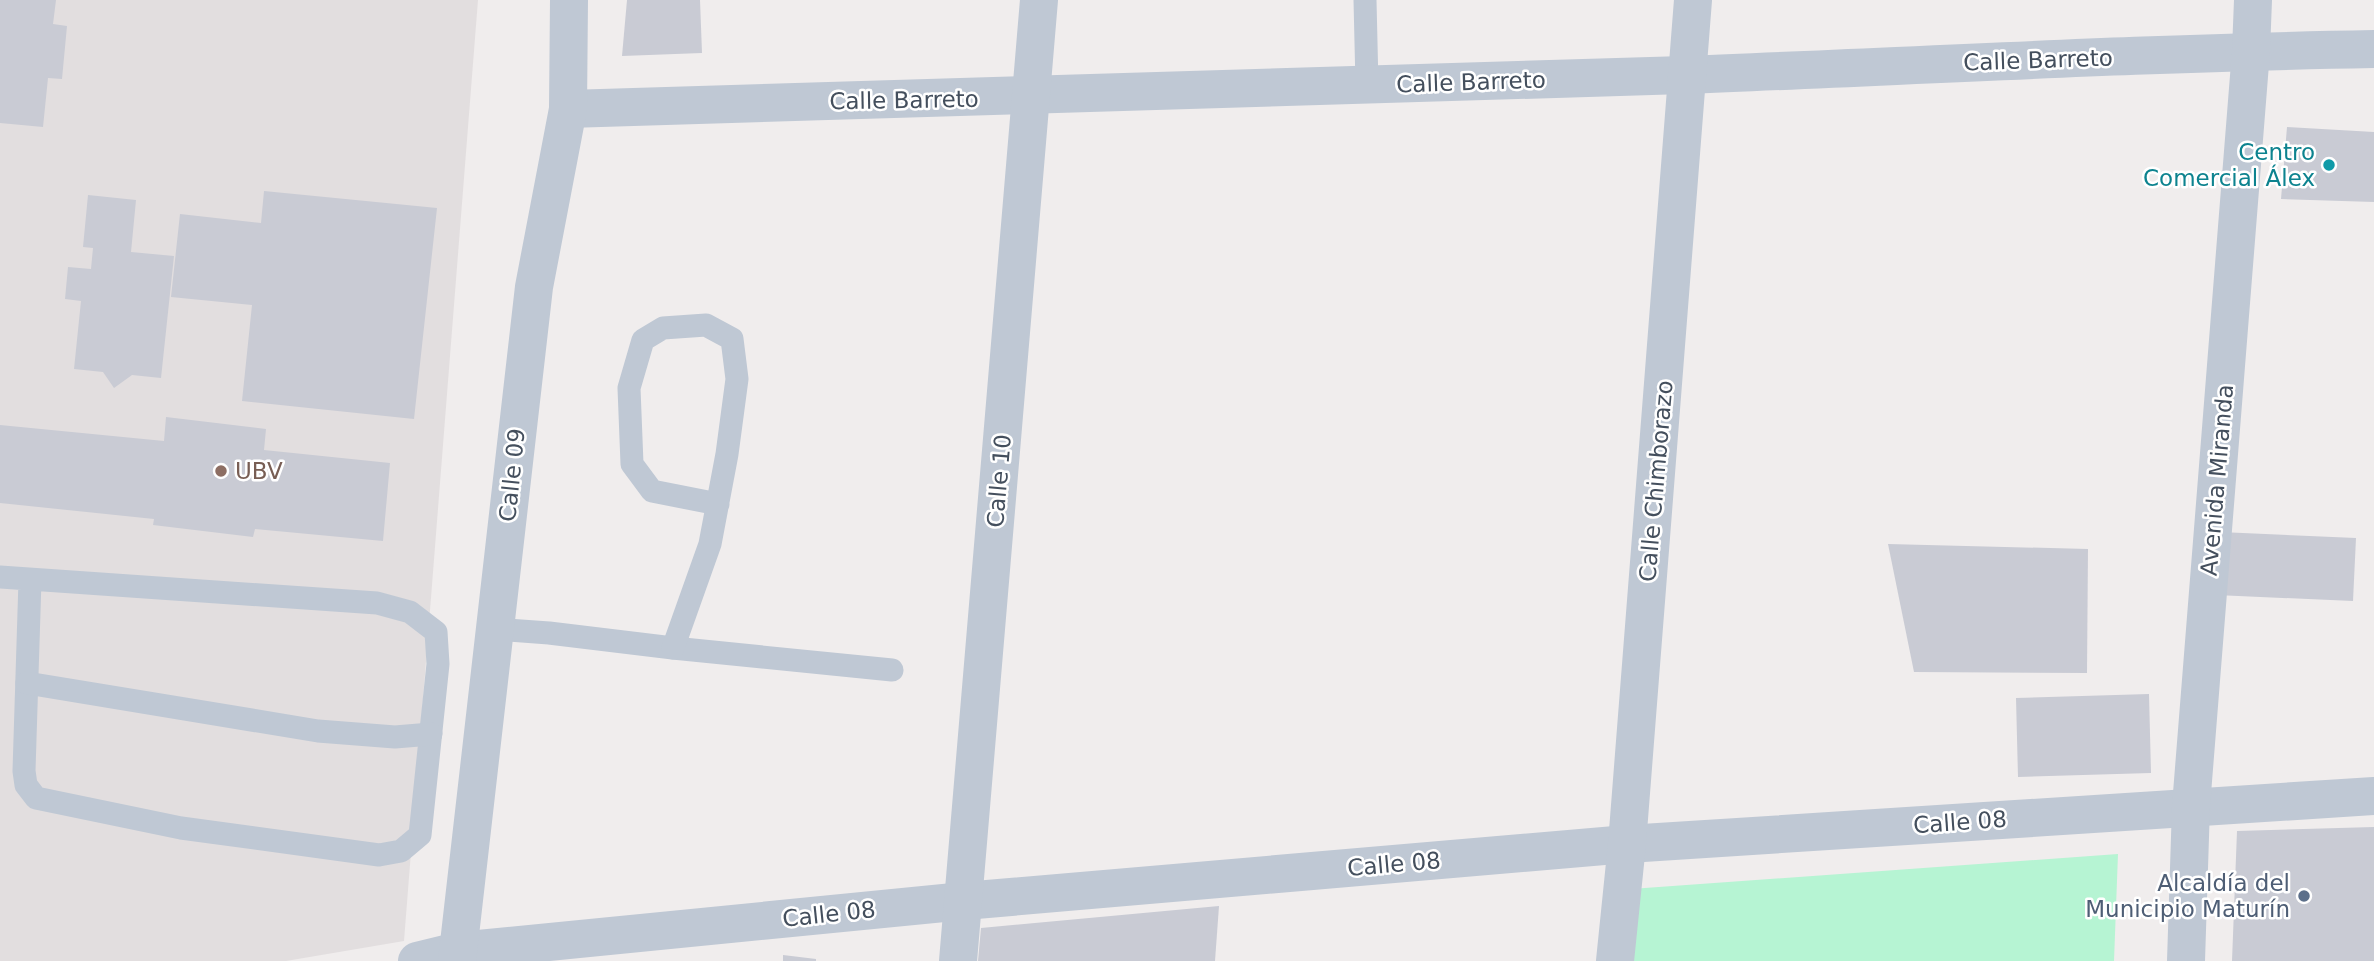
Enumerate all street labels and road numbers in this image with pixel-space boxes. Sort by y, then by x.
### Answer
street label: Calle Barreto [1963,44,2113,76]
street label: Calle Barreto [1396,66,1546,98]
street label: Calle Barreto [829,86,979,114]
street label: Calle Chimborazo [1634,379,1678,583]
street label: Avenida Miranda [2196,383,2238,577]
street label: Calle 09 [494,427,530,523]
street label: Calle 10 [982,433,1016,529]
street label: Calle 08 [1912,806,2008,838]
street label: Calle 08 [1346,847,1442,881]
street label: Calle 08 [781,896,877,932]

